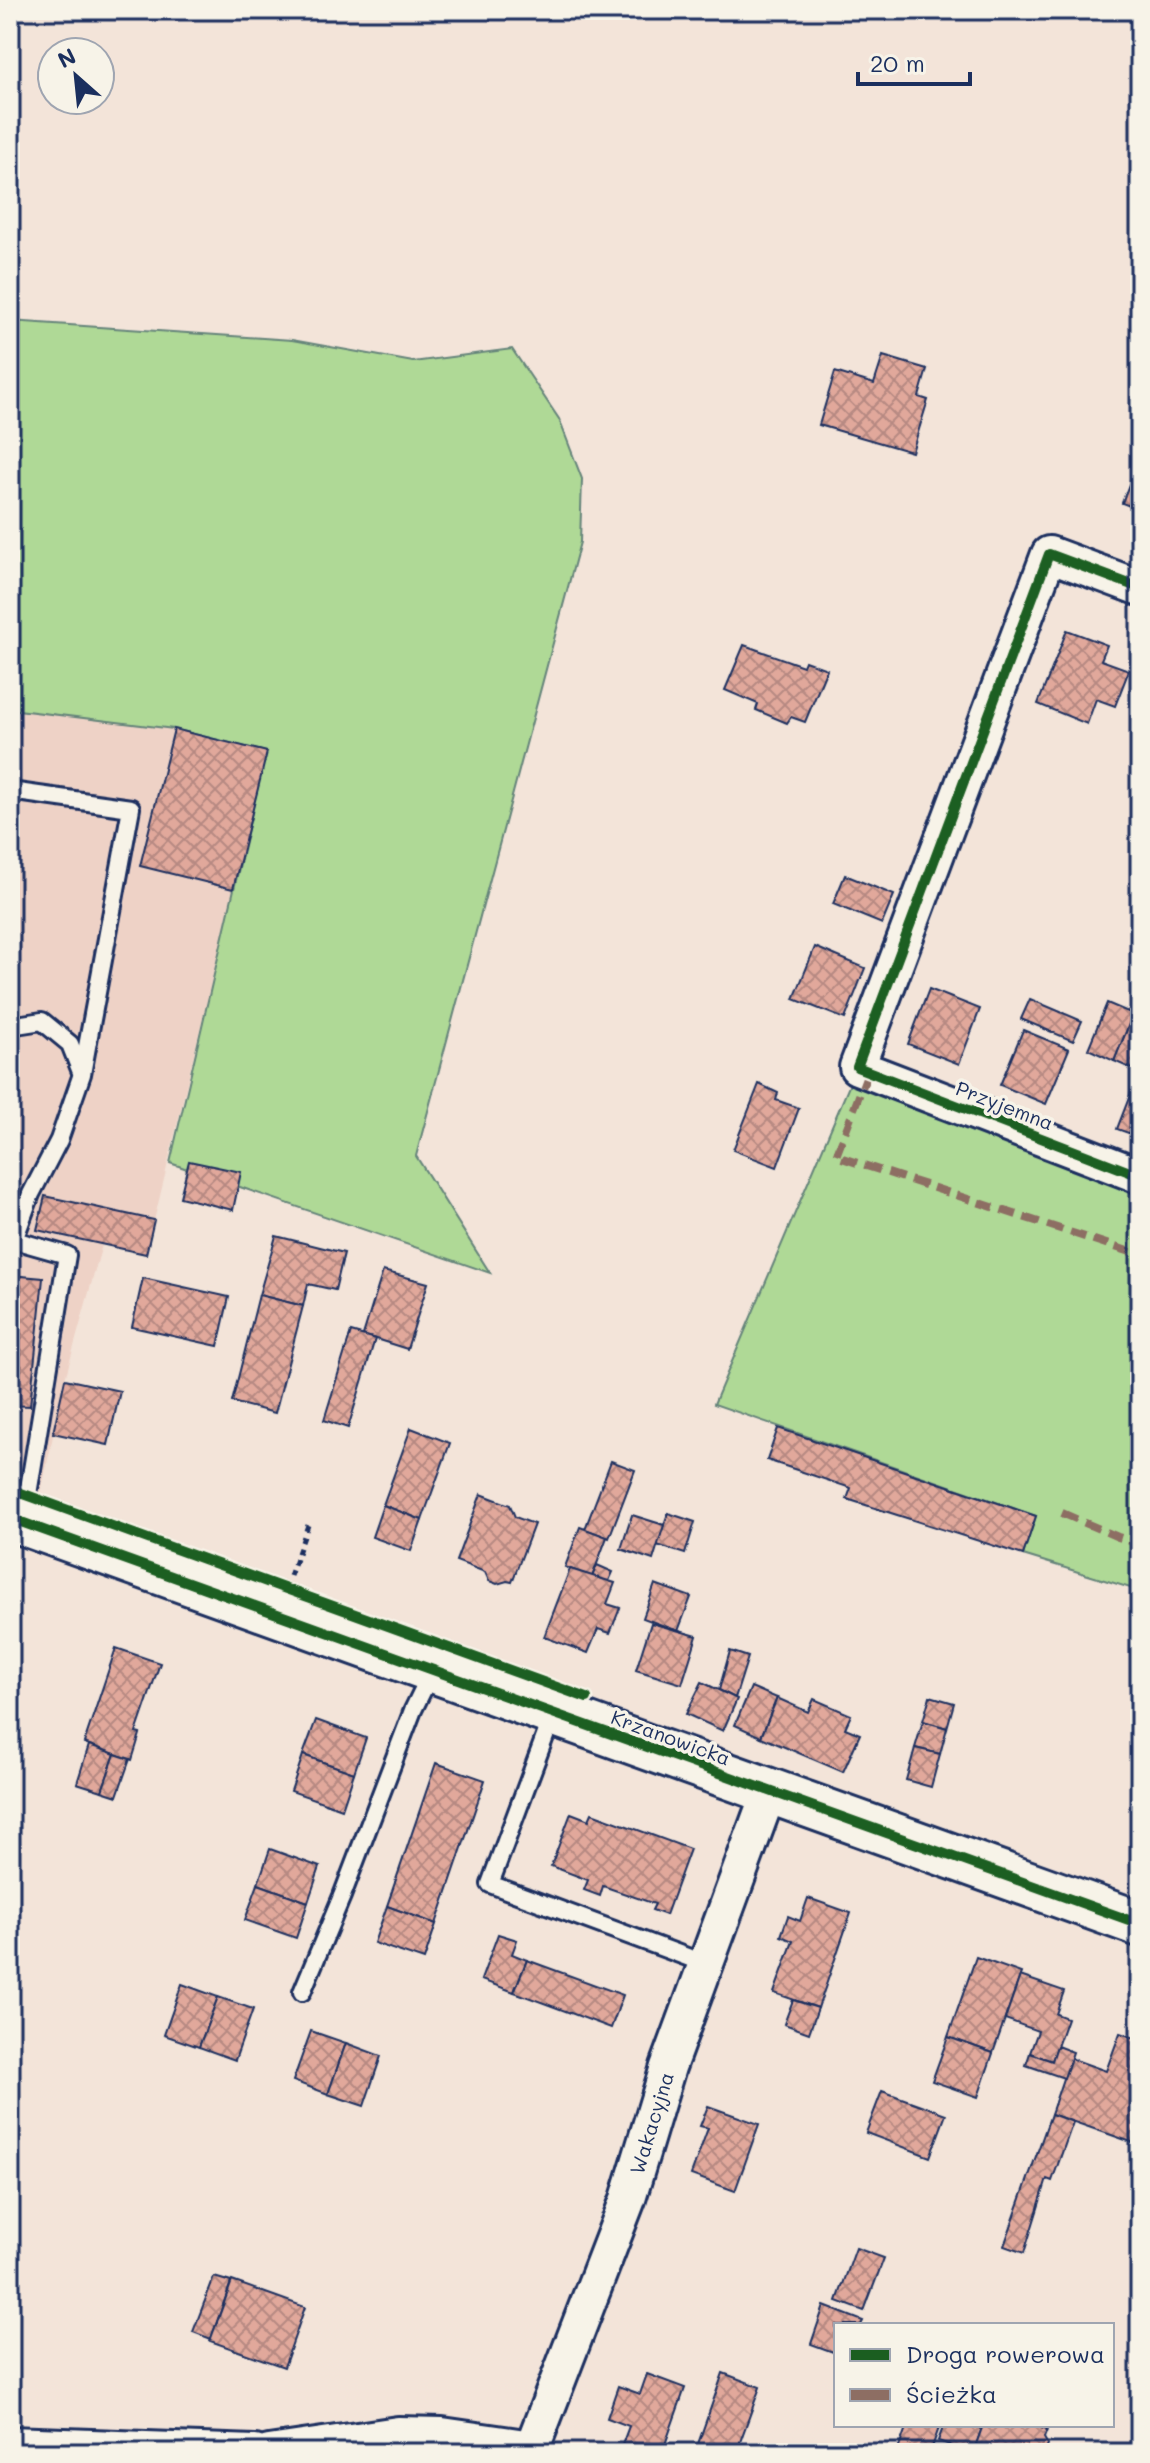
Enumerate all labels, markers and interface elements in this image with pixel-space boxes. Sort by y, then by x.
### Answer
north arrow [36,36,116,116]
scale bar [858,36,970,86]
text: N [53,41,81,74]
text: 20 m [870,47,925,78]
street label: Przyjemna [953,1075,1057,1135]
street label: Krzanowicka [608,1703,734,1771]
street label: Wakacyjna [623,2069,679,2177]
legend [834,2323,1114,2427]
text: Droga rowerowa [906,2338,1105,2369]
text: Ścieżka [906,2378,997,2409]

